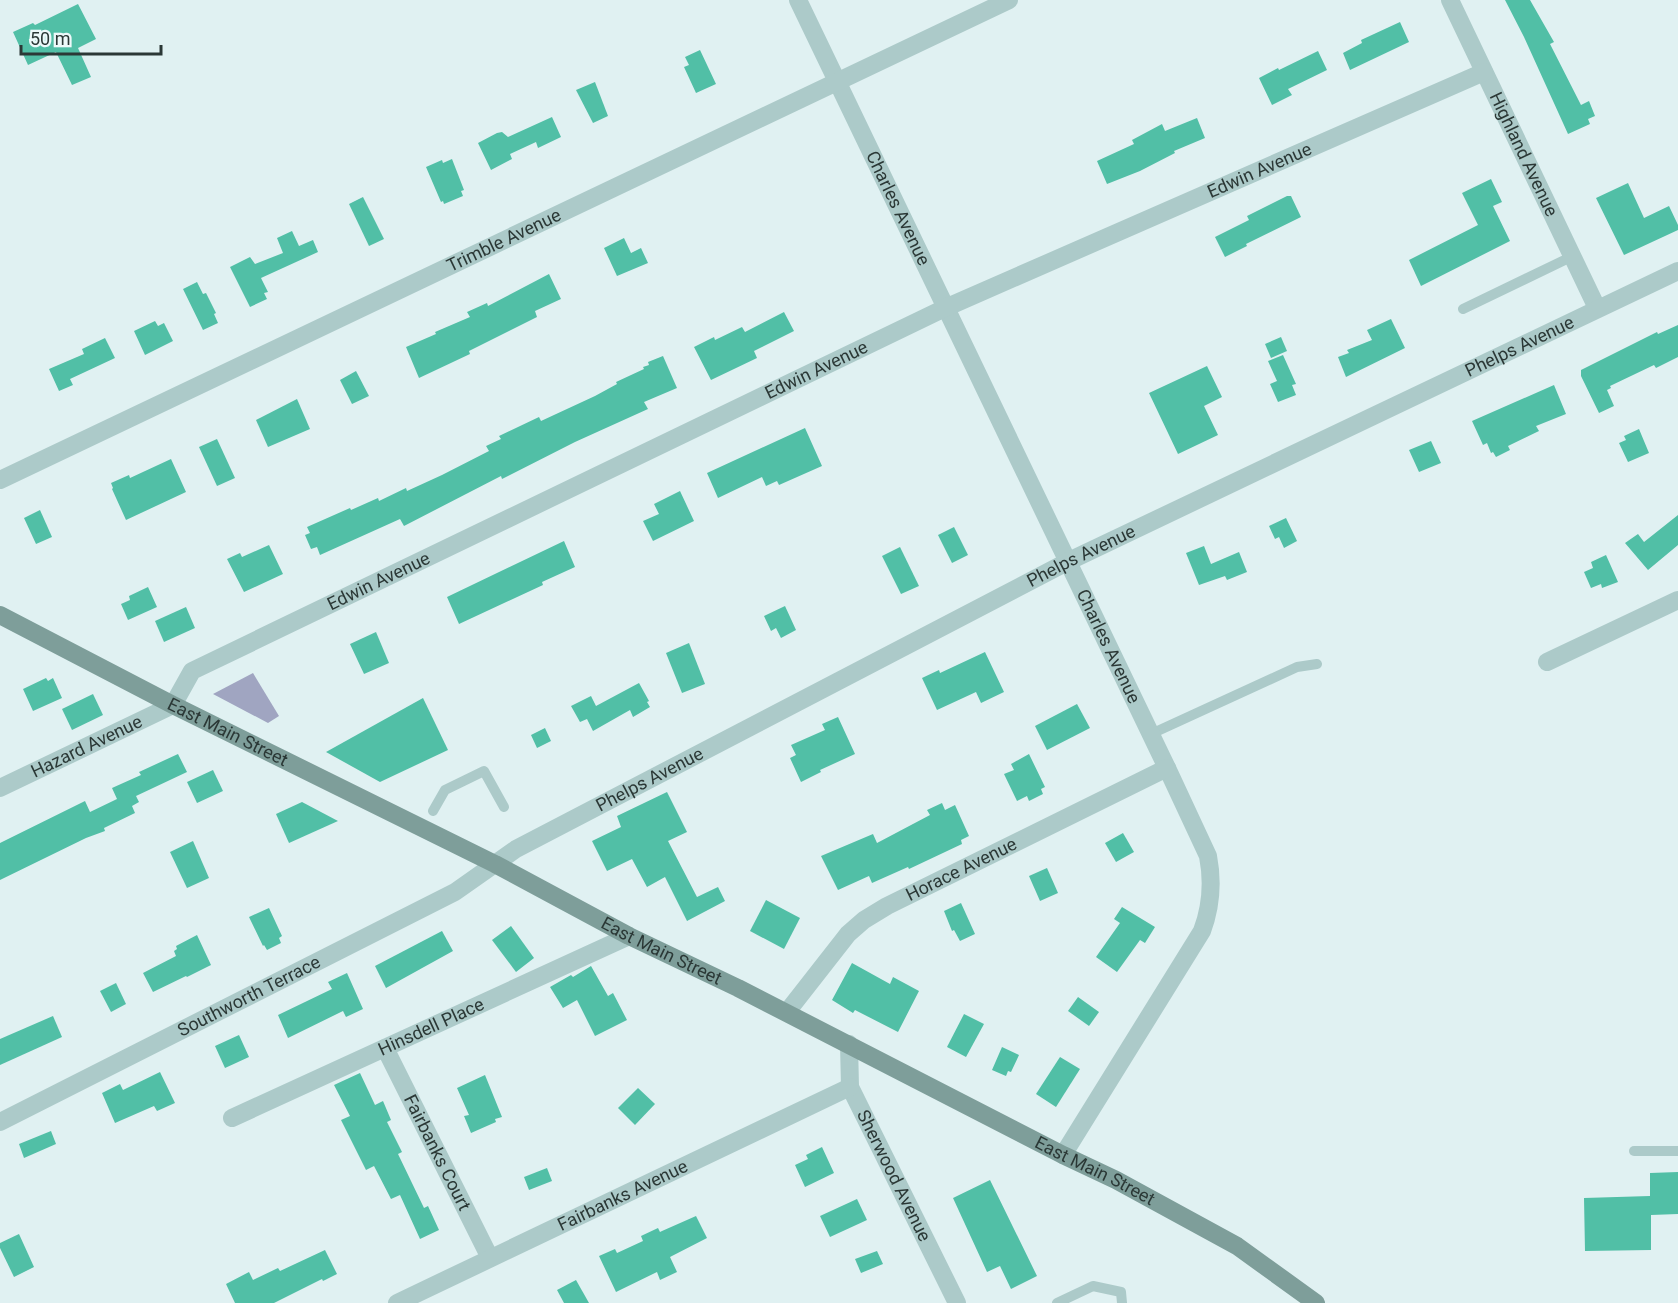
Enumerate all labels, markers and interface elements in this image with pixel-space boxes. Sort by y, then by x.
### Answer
scale bar [21,18,160,56]
text: 50 m [30,28,70,49]
street label: Highland Avenue [1486,89,1563,220]
street label: Edwin Avenue [1204,138,1314,202]
street label: Charles Avenue [862,147,935,268]
street label: Trimble Avenue [443,204,564,276]
street label: Phelps Avenue [1462,311,1577,381]
street label: Edwin Avenue [761,336,871,403]
street label: Phelps Avenue [1023,520,1138,591]
street label: Edwin Avenue [324,547,433,614]
street label: Charles Avenue [1073,586,1145,707]
street label: East Main Street [164,693,292,770]
street label: Hazard Avenue [27,710,145,782]
street label: Phelps Avenue [592,742,706,816]
street label: Horace Avenue [902,833,1020,905]
street label: East Main Street [598,912,725,989]
street label: Southworth Terrace [174,951,324,1040]
street label: Hinsdell Place [375,993,487,1060]
street label: Fairbanks Court [400,1091,476,1214]
street label: Sherwood Avenue [853,1106,936,1245]
street label: East Main Street [1032,1131,1159,1209]
street label: Fairbanks Avenue [554,1155,691,1235]

